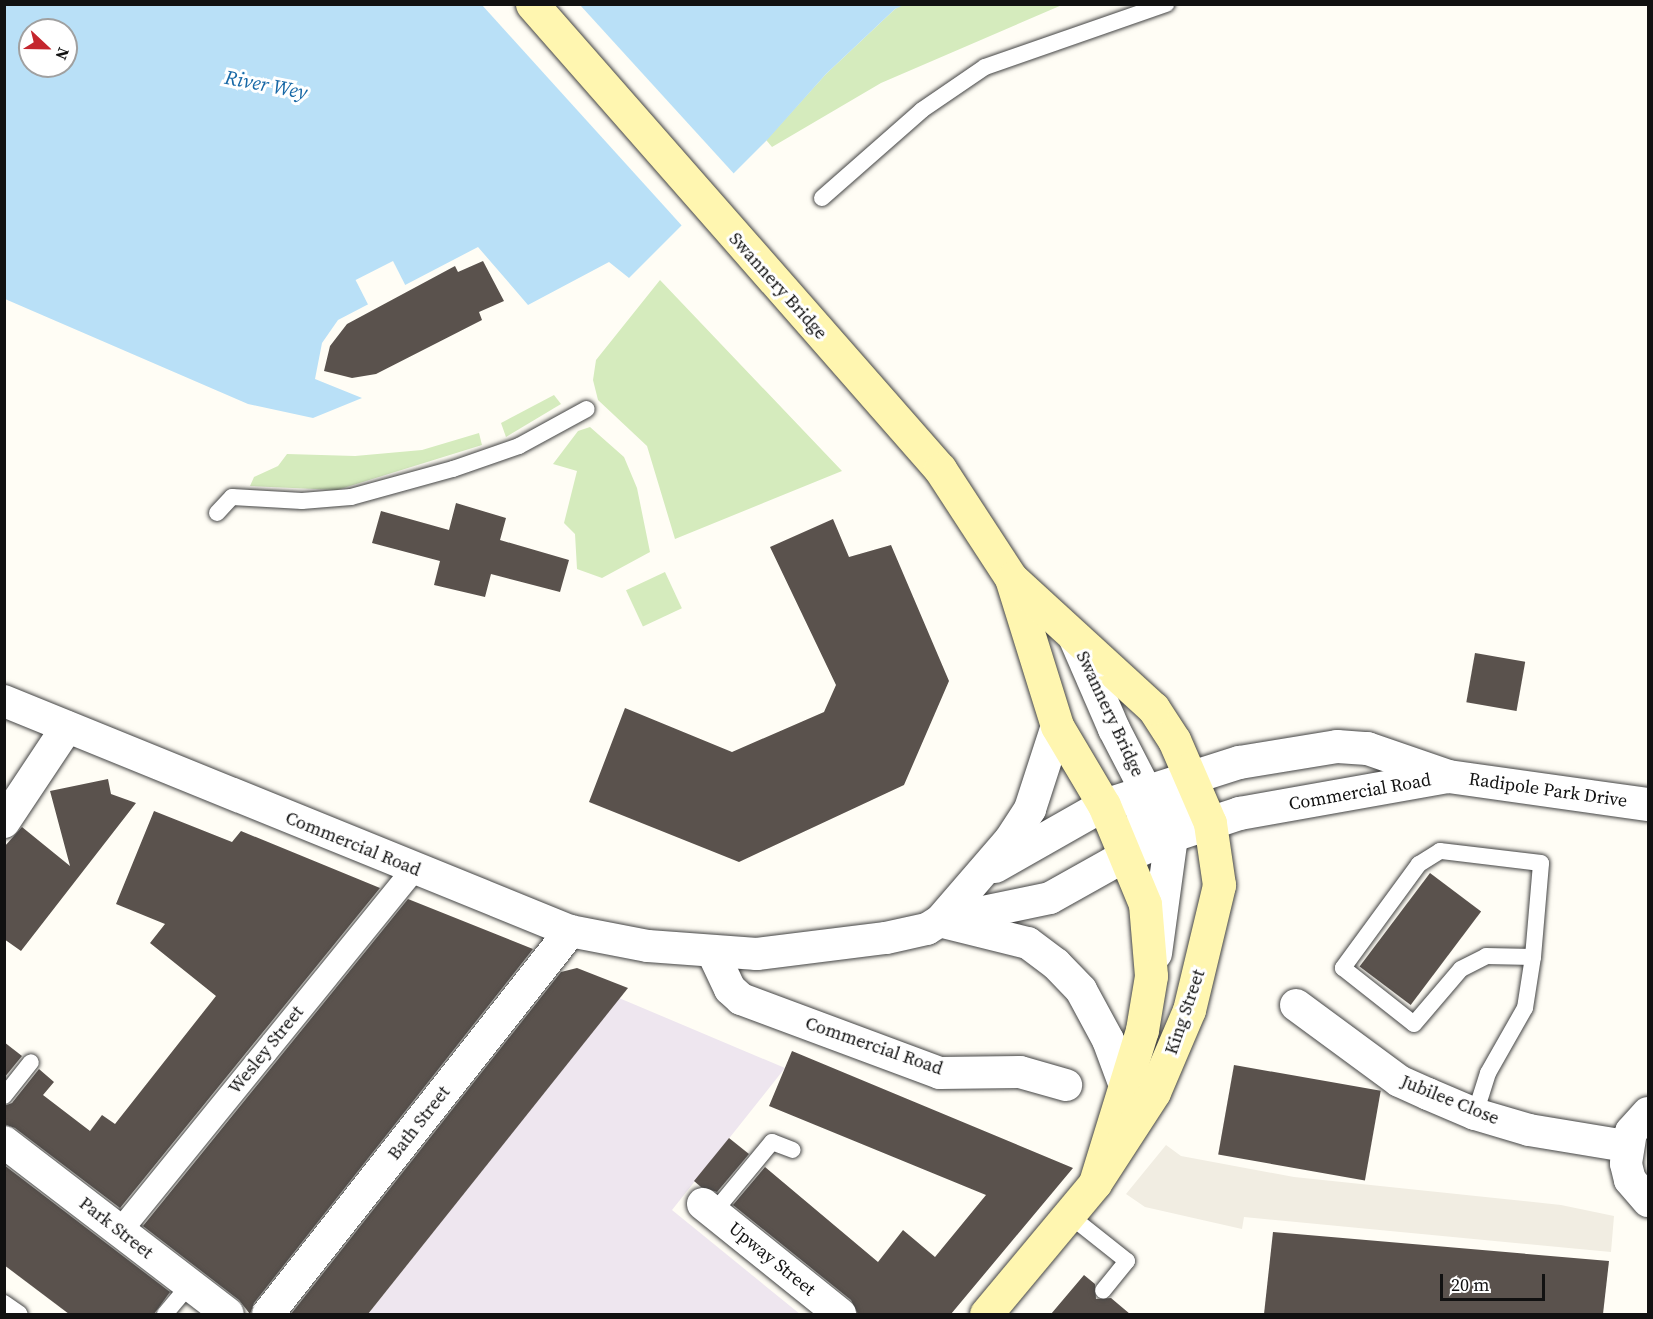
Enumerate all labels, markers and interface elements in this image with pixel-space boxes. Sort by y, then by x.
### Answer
north arrow [18,18,78,78]
text: N [50,44,75,64]
water label: River Wey [223,65,309,105]
street label: Swannery Bridge [724,228,832,344]
street label: Swannery Bridge [1071,648,1149,780]
street label: Radipole Park Drive [1467,768,1629,812]
street label: Commercial Road [1287,769,1433,815]
street label: Commercial Road [282,807,424,881]
street label: King Street [1160,967,1210,1057]
street label: Wesley Street [224,1002,308,1098]
street label: Commercial Road [802,1012,946,1080]
street label: Jubilee Close [1398,1071,1502,1129]
street label: Bath Street [383,1082,455,1164]
street label: Park Street [75,1193,157,1263]
street label: Upway Street [724,1217,820,1301]
scale bar [1443,1262,1548,1300]
text: 20 m [1451,1272,1489,1297]

